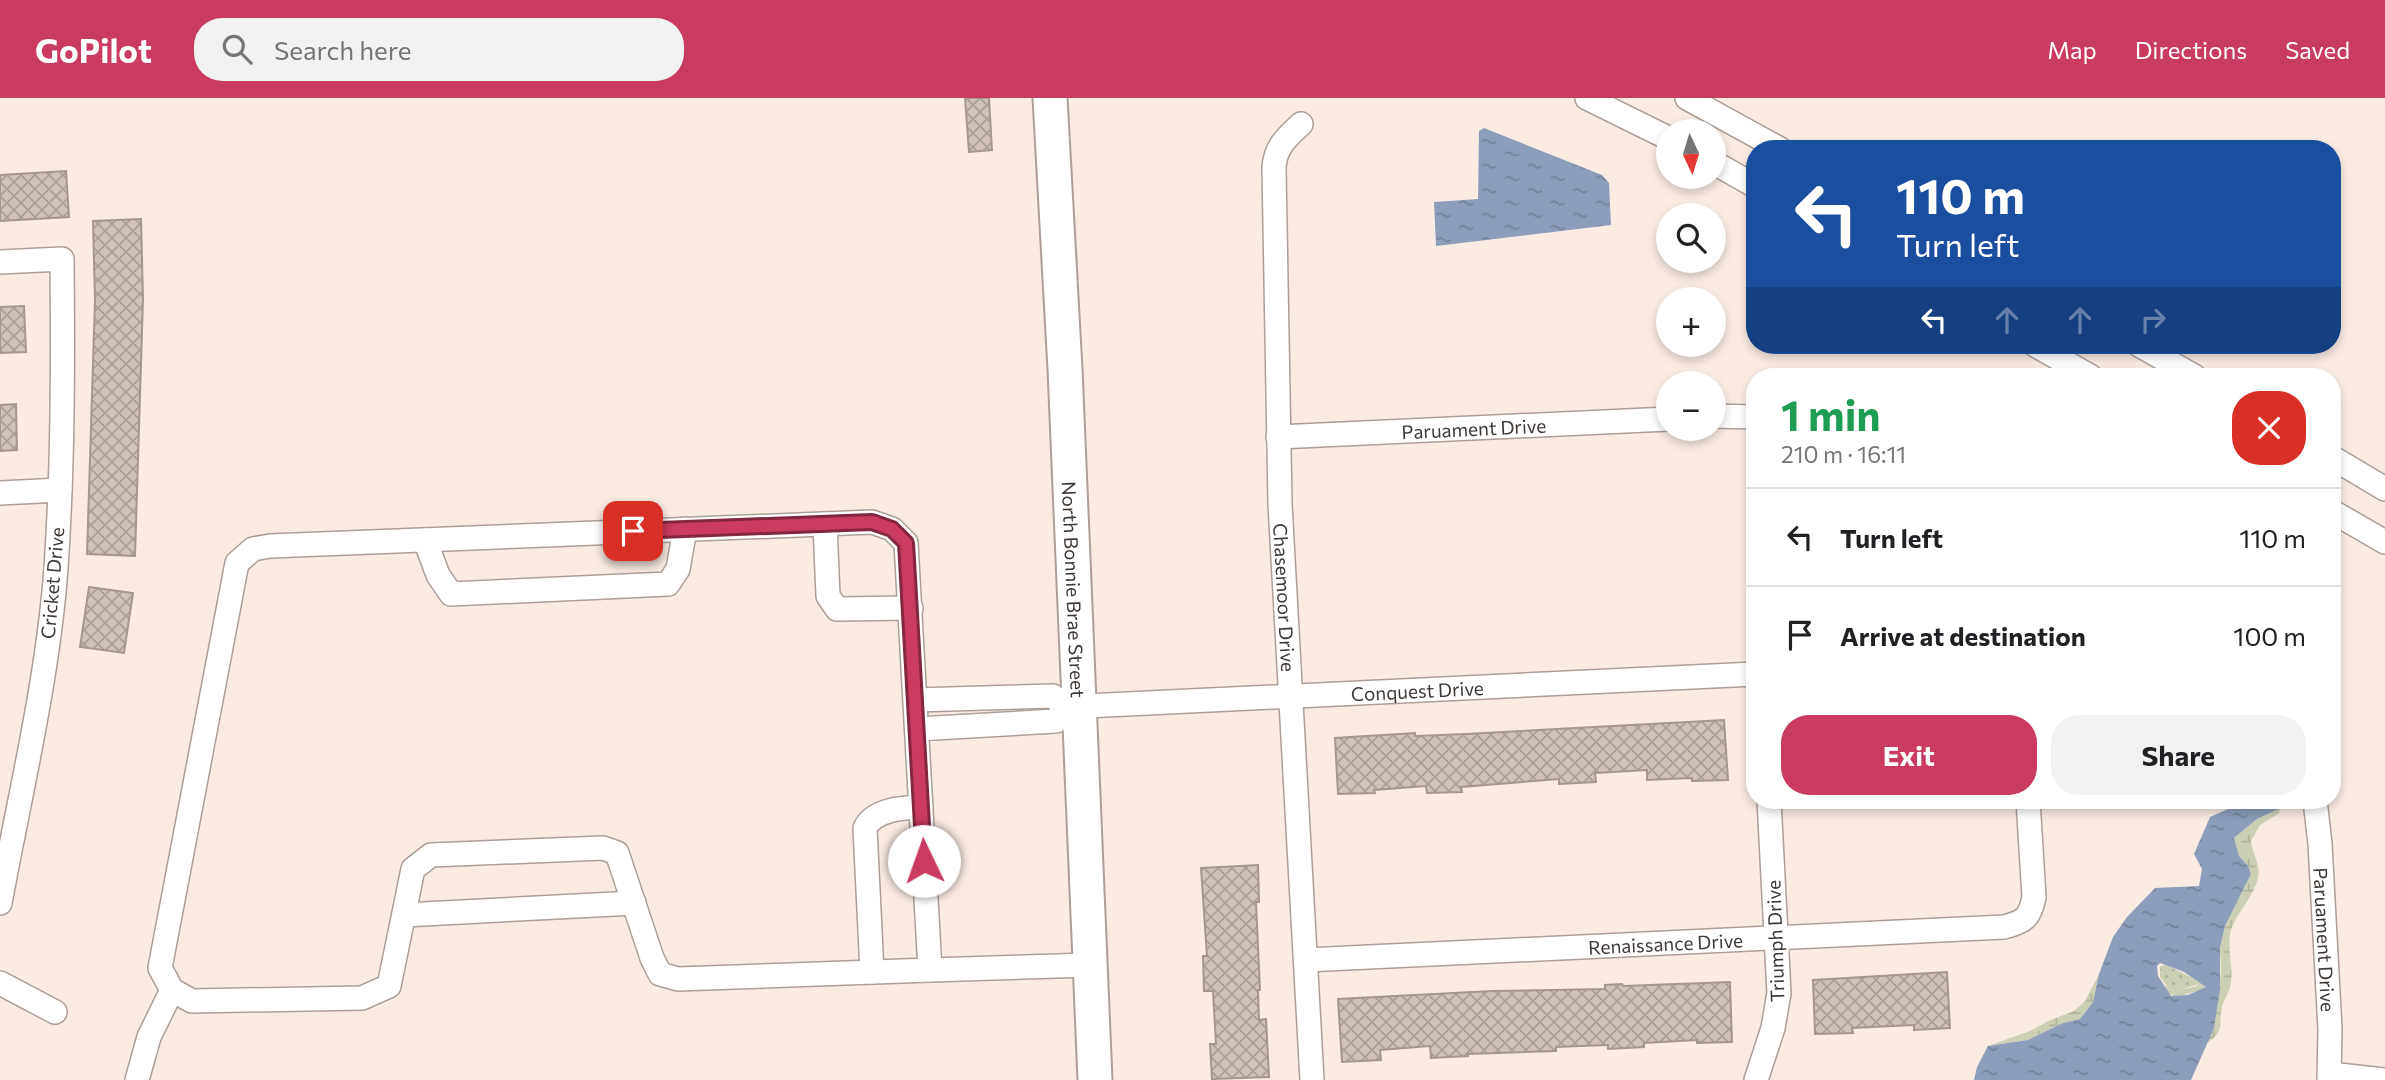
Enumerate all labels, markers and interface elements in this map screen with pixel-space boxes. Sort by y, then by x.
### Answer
search box [194,18,684,81]
text: GoPilot [35,29,152,70]
icon: search [218,30,256,68]
text: Search here [274,34,411,65]
text: Map [2047,35,2097,64]
text: Directions [2135,35,2247,64]
text: Saved [2285,35,2350,64]
north arrow [1656,119,1726,189]
map controls [1656,119,1726,441]
text: 110 m [1896,164,2025,224]
icon: left [1781,168,1872,259]
button: search [1656,203,1726,273]
text: Turn left [1896,224,2020,264]
button: + [1656,287,1726,357]
icon: left [1915,301,1953,339]
icon: ahead [1988,301,2026,339]
icon: ahead [2061,301,2099,339]
icon: right [2134,301,2172,339]
button: − [1656,371,1726,441]
text: 1 min [1781,388,1881,440]
button: close [2232,391,2306,465]
street label: Paruament Drive [1401,413,1547,443]
text: 210 m · 16:11 [1781,440,1906,468]
street label: North Bonnie Brae Street [1058,481,1090,698]
pin [603,501,663,561]
icon: arrive [614,512,652,550]
icon: left [1781,518,1819,556]
text: Turn left [1840,522,1943,553]
text: 110 m [2239,522,2306,553]
street label: Chasemoor Drive [1270,523,1301,673]
street label: Cricket Drive [36,526,68,640]
icon: arrive [1781,616,1819,654]
text: Arrive at destination [1840,620,2086,651]
text: 100 m [2233,620,2306,651]
street label: Conquest Drive [1350,675,1484,705]
button: Exit [1781,715,2037,795]
button: Share [2051,715,2306,795]
position arrow [887,824,961,898]
street label: Paruament Drive [2310,867,2341,1013]
street label: Triumph Drive [1761,880,1789,1002]
street label: Renaissance Drive [1588,928,1744,958]

